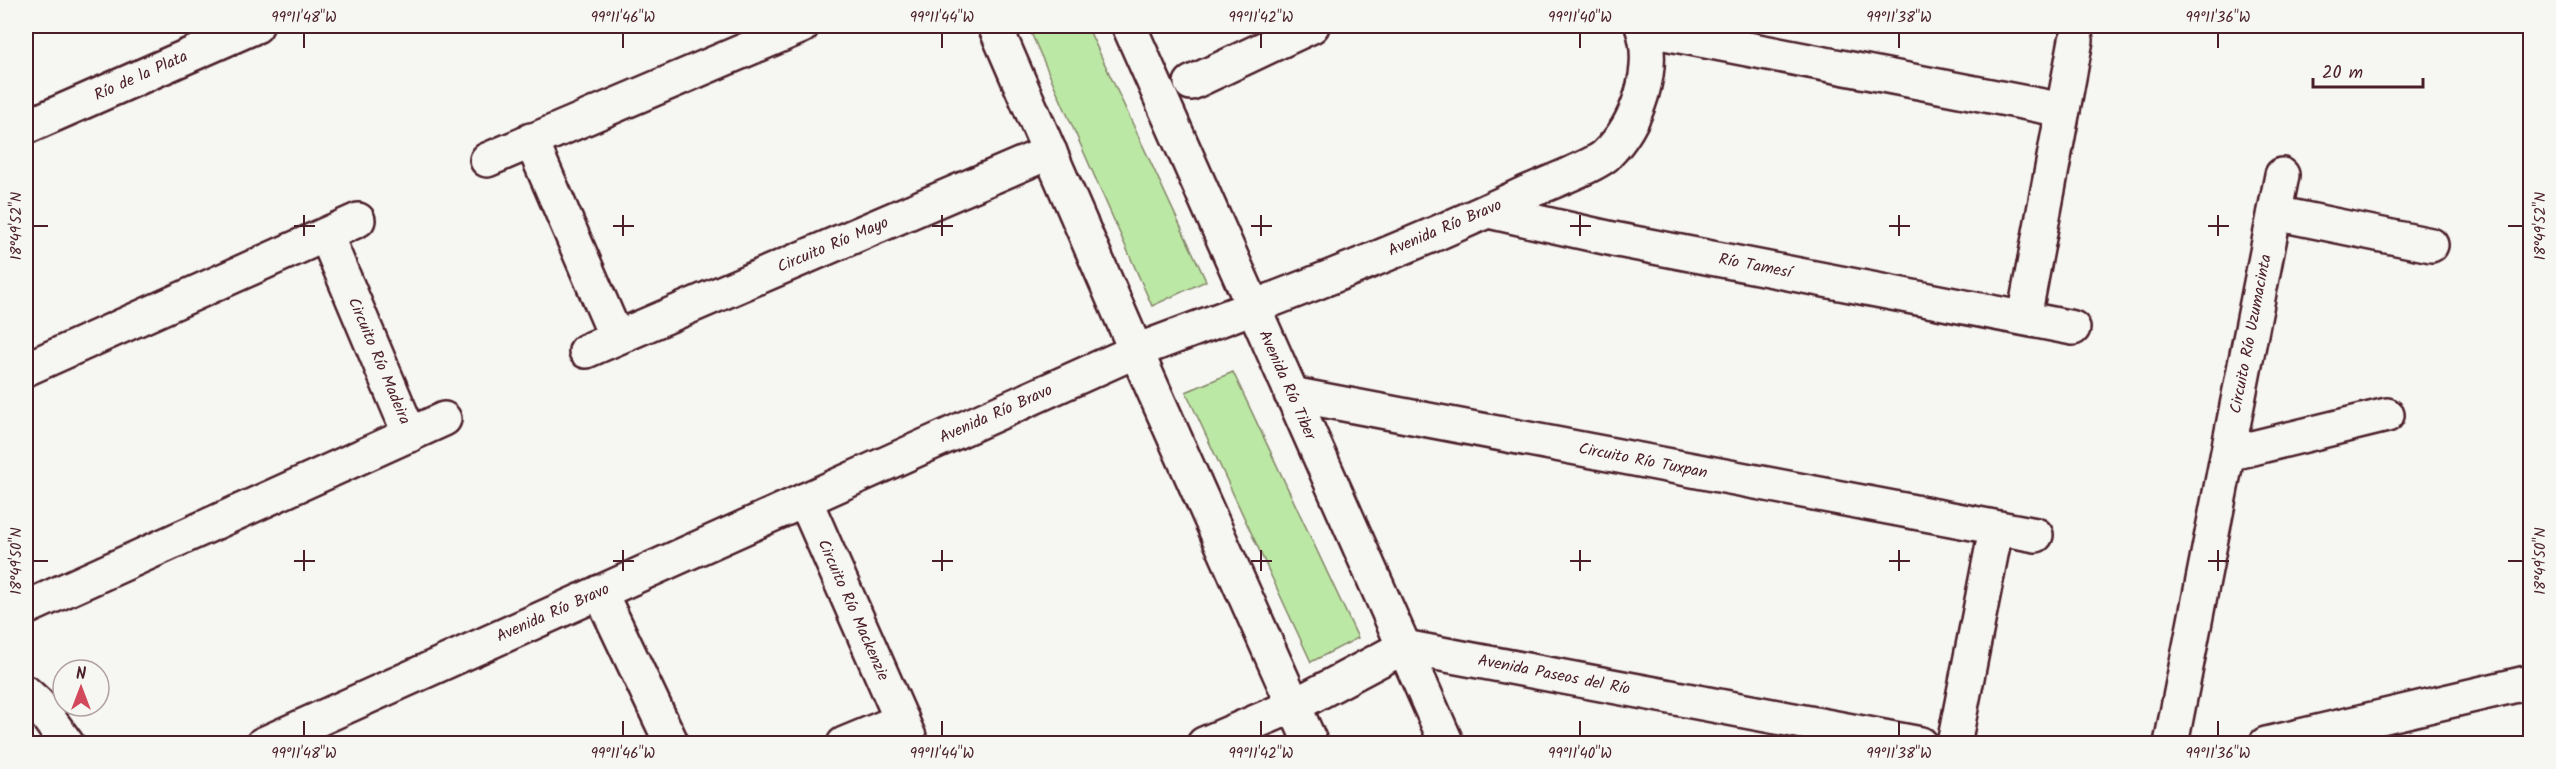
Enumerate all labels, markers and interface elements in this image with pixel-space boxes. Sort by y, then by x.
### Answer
text: 99°11'48"W [271,6,337,30]
text: 99°11'46"W [591,6,656,30]
text: 99°11'44"W [910,6,975,30]
text: 99°11'42"W [1229,6,1294,30]
text: 99°11'40"W [1548,6,1612,30]
text: 99°11'38"W [1866,6,1932,30]
text: 99°11'36"W [2186,6,2251,30]
street label: Río de la Plata [90,44,192,108]
scale bar [2313,51,2422,89]
text: 20 m [2322,59,2363,88]
text: 18°49'52"N [5,192,29,260]
text: 18°49'52"N [2529,192,2553,260]
street label: Avenida Río Bravo [1384,193,1506,263]
street label: Circuito Río Mayo [773,210,893,280]
street label: Río Tamesí [1717,247,1796,286]
street label: Circuito Río Uzumacinta [2223,252,2279,416]
street label: Circuito Río Madeira [341,294,417,428]
street label: Avenida Río Tiber [1252,326,1323,446]
street label: Avenida Río Bravo [935,378,1057,450]
street label: Circuito Río Tuxpan [1576,436,1710,486]
text: 18°49'50"N [5,527,29,595]
text: 18°49'50"N [2529,527,2553,595]
street label: Circuito Río Mackenzie [811,535,895,685]
street label: Avenida Río Bravo [492,577,614,649]
street label: Avenida Paseos del Río [1476,648,1632,702]
north arrow [51,658,111,718]
text: N [76,662,86,687]
text: 99°11'48"W [271,742,337,766]
text: 99°11'46"W [591,742,656,766]
text: 99°11'44"W [910,742,975,766]
text: 99°11'42"W [1229,742,1294,766]
text: 99°11'40"W [1548,742,1612,766]
text: 99°11'38"W [1866,742,1932,766]
text: 99°11'36"W [2186,742,2251,766]

